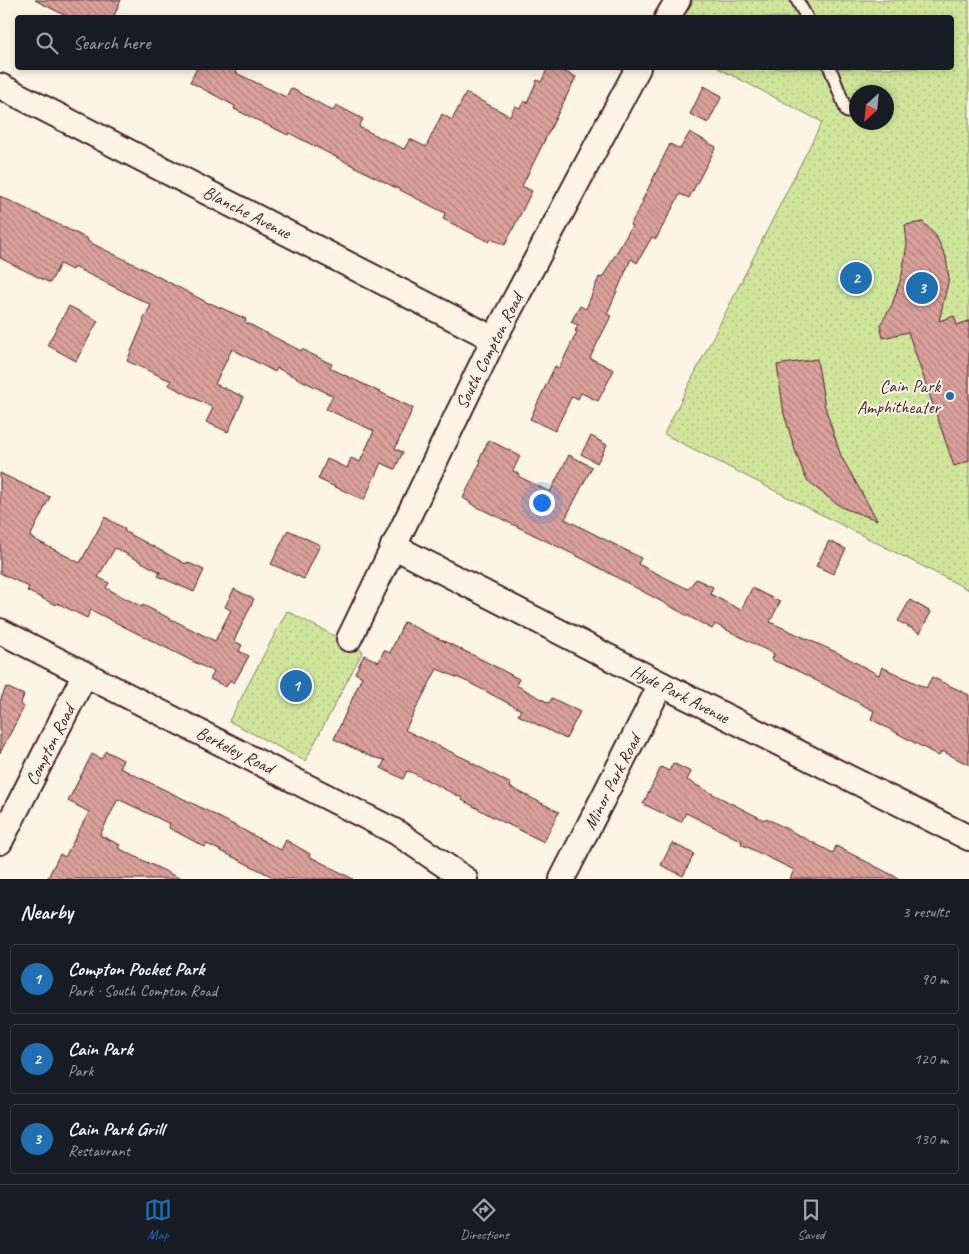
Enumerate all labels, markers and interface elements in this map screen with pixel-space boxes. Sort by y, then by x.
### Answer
search box [15,15,954,70]
icon: search [33,29,61,57]
text: Search here [73,31,150,55]
north arrow [849,85,894,130]
street label: Blanche Avenue [200,181,295,244]
pin: 2 [840,259,872,297]
pin: 3 [906,269,938,307]
street label: South Compton Road [450,287,529,413]
place label: Cain Park Amphitheater [857,375,943,418]
marker: Cain Park Amphitheater [944,390,956,402]
your location [529,490,555,516]
street label: Hyde Park Avenue [627,660,734,729]
pin: 1 [280,667,312,705]
street label: Compton Road [20,699,81,789]
street label: Berkeley Road [193,721,280,780]
street label: Minor Park Road [579,728,647,833]
text: Nearby [20,899,73,925]
text: 3 results [902,902,949,922]
text: Compton Pocket Park [68,957,204,981]
text: 1 [33,969,41,989]
text: 90 m [921,969,948,989]
text: Park · South Compton Road [68,981,217,1001]
text: Cain Park [68,1037,133,1061]
text: 2 [33,1049,41,1069]
text: 120 m [914,1049,948,1069]
text: Park [68,1061,93,1081]
text: Cain Park Grill [68,1117,164,1141]
text: 3 [33,1129,41,1149]
text: 130 m [914,1129,948,1149]
text: Restaurant [68,1141,130,1161]
tab: Map [144,1196,172,1243]
tab: Directions [460,1196,509,1243]
tab: Saved [797,1196,825,1243]

